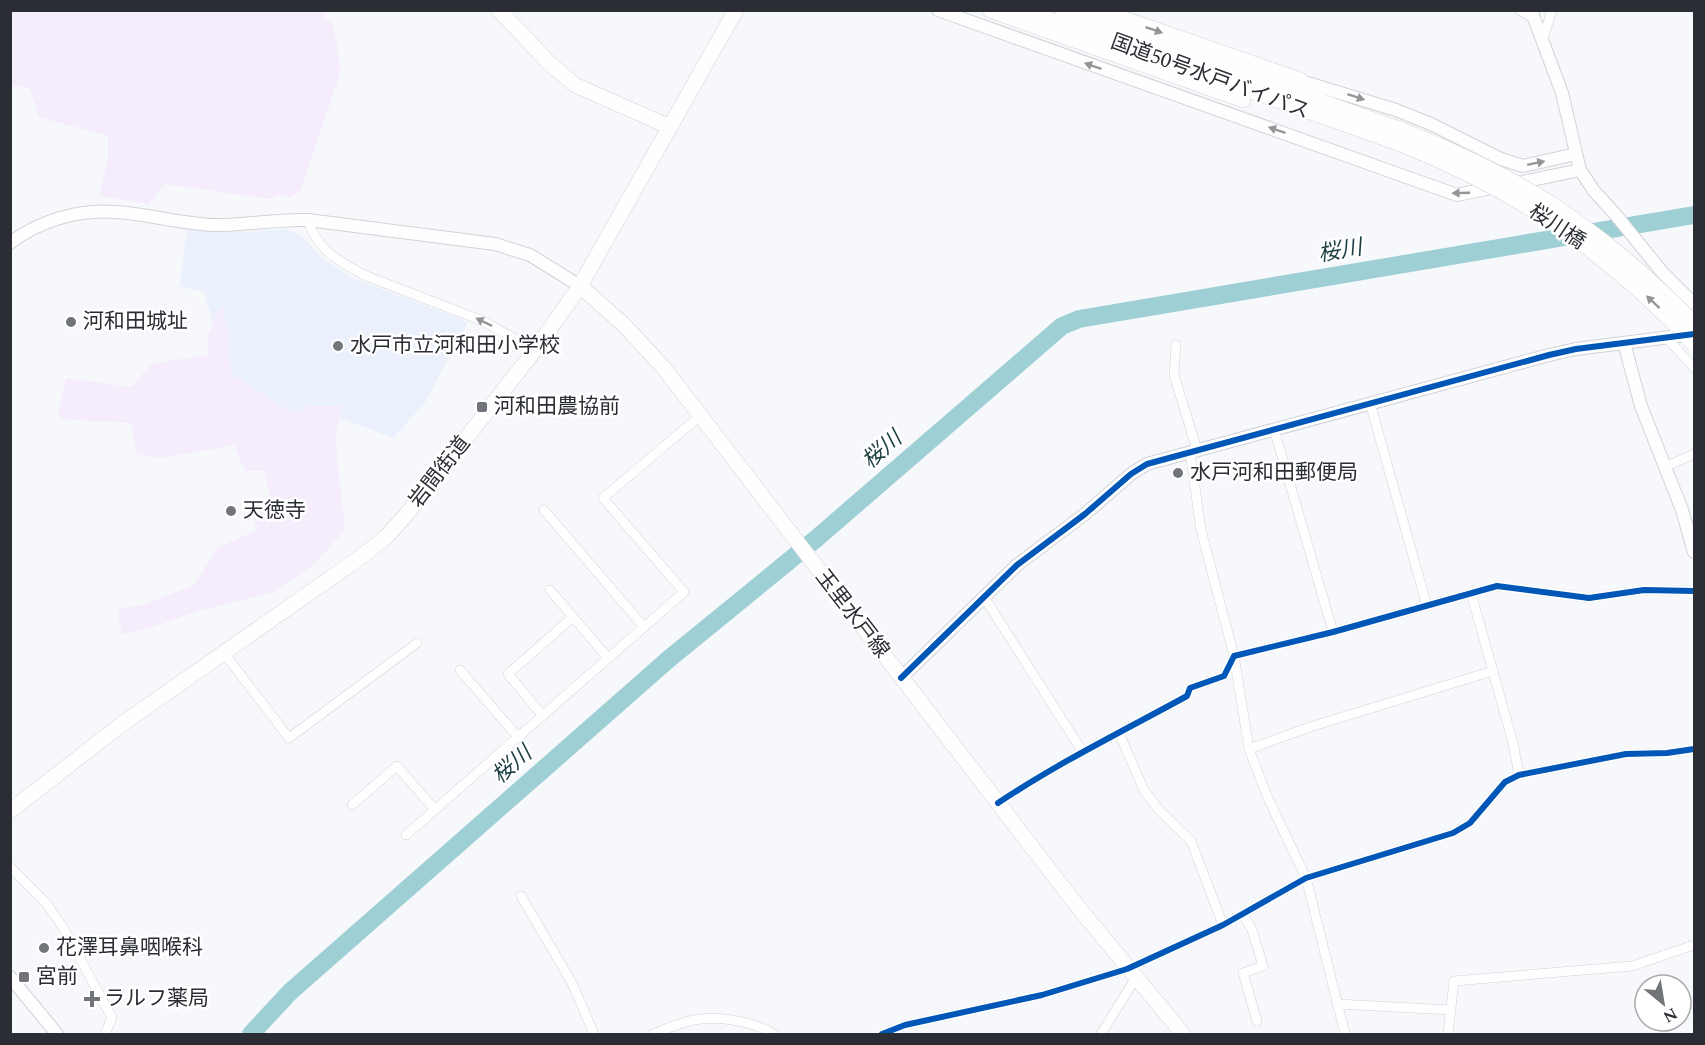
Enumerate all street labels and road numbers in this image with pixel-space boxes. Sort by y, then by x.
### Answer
street label: 国道50号水戸バイパス [1106,26,1314,128]
street label: 桜川橋 [1522,196,1592,258]
street label: 岩間街道 [402,429,478,515]
street label: 玉里水戸線 [807,563,897,665]

